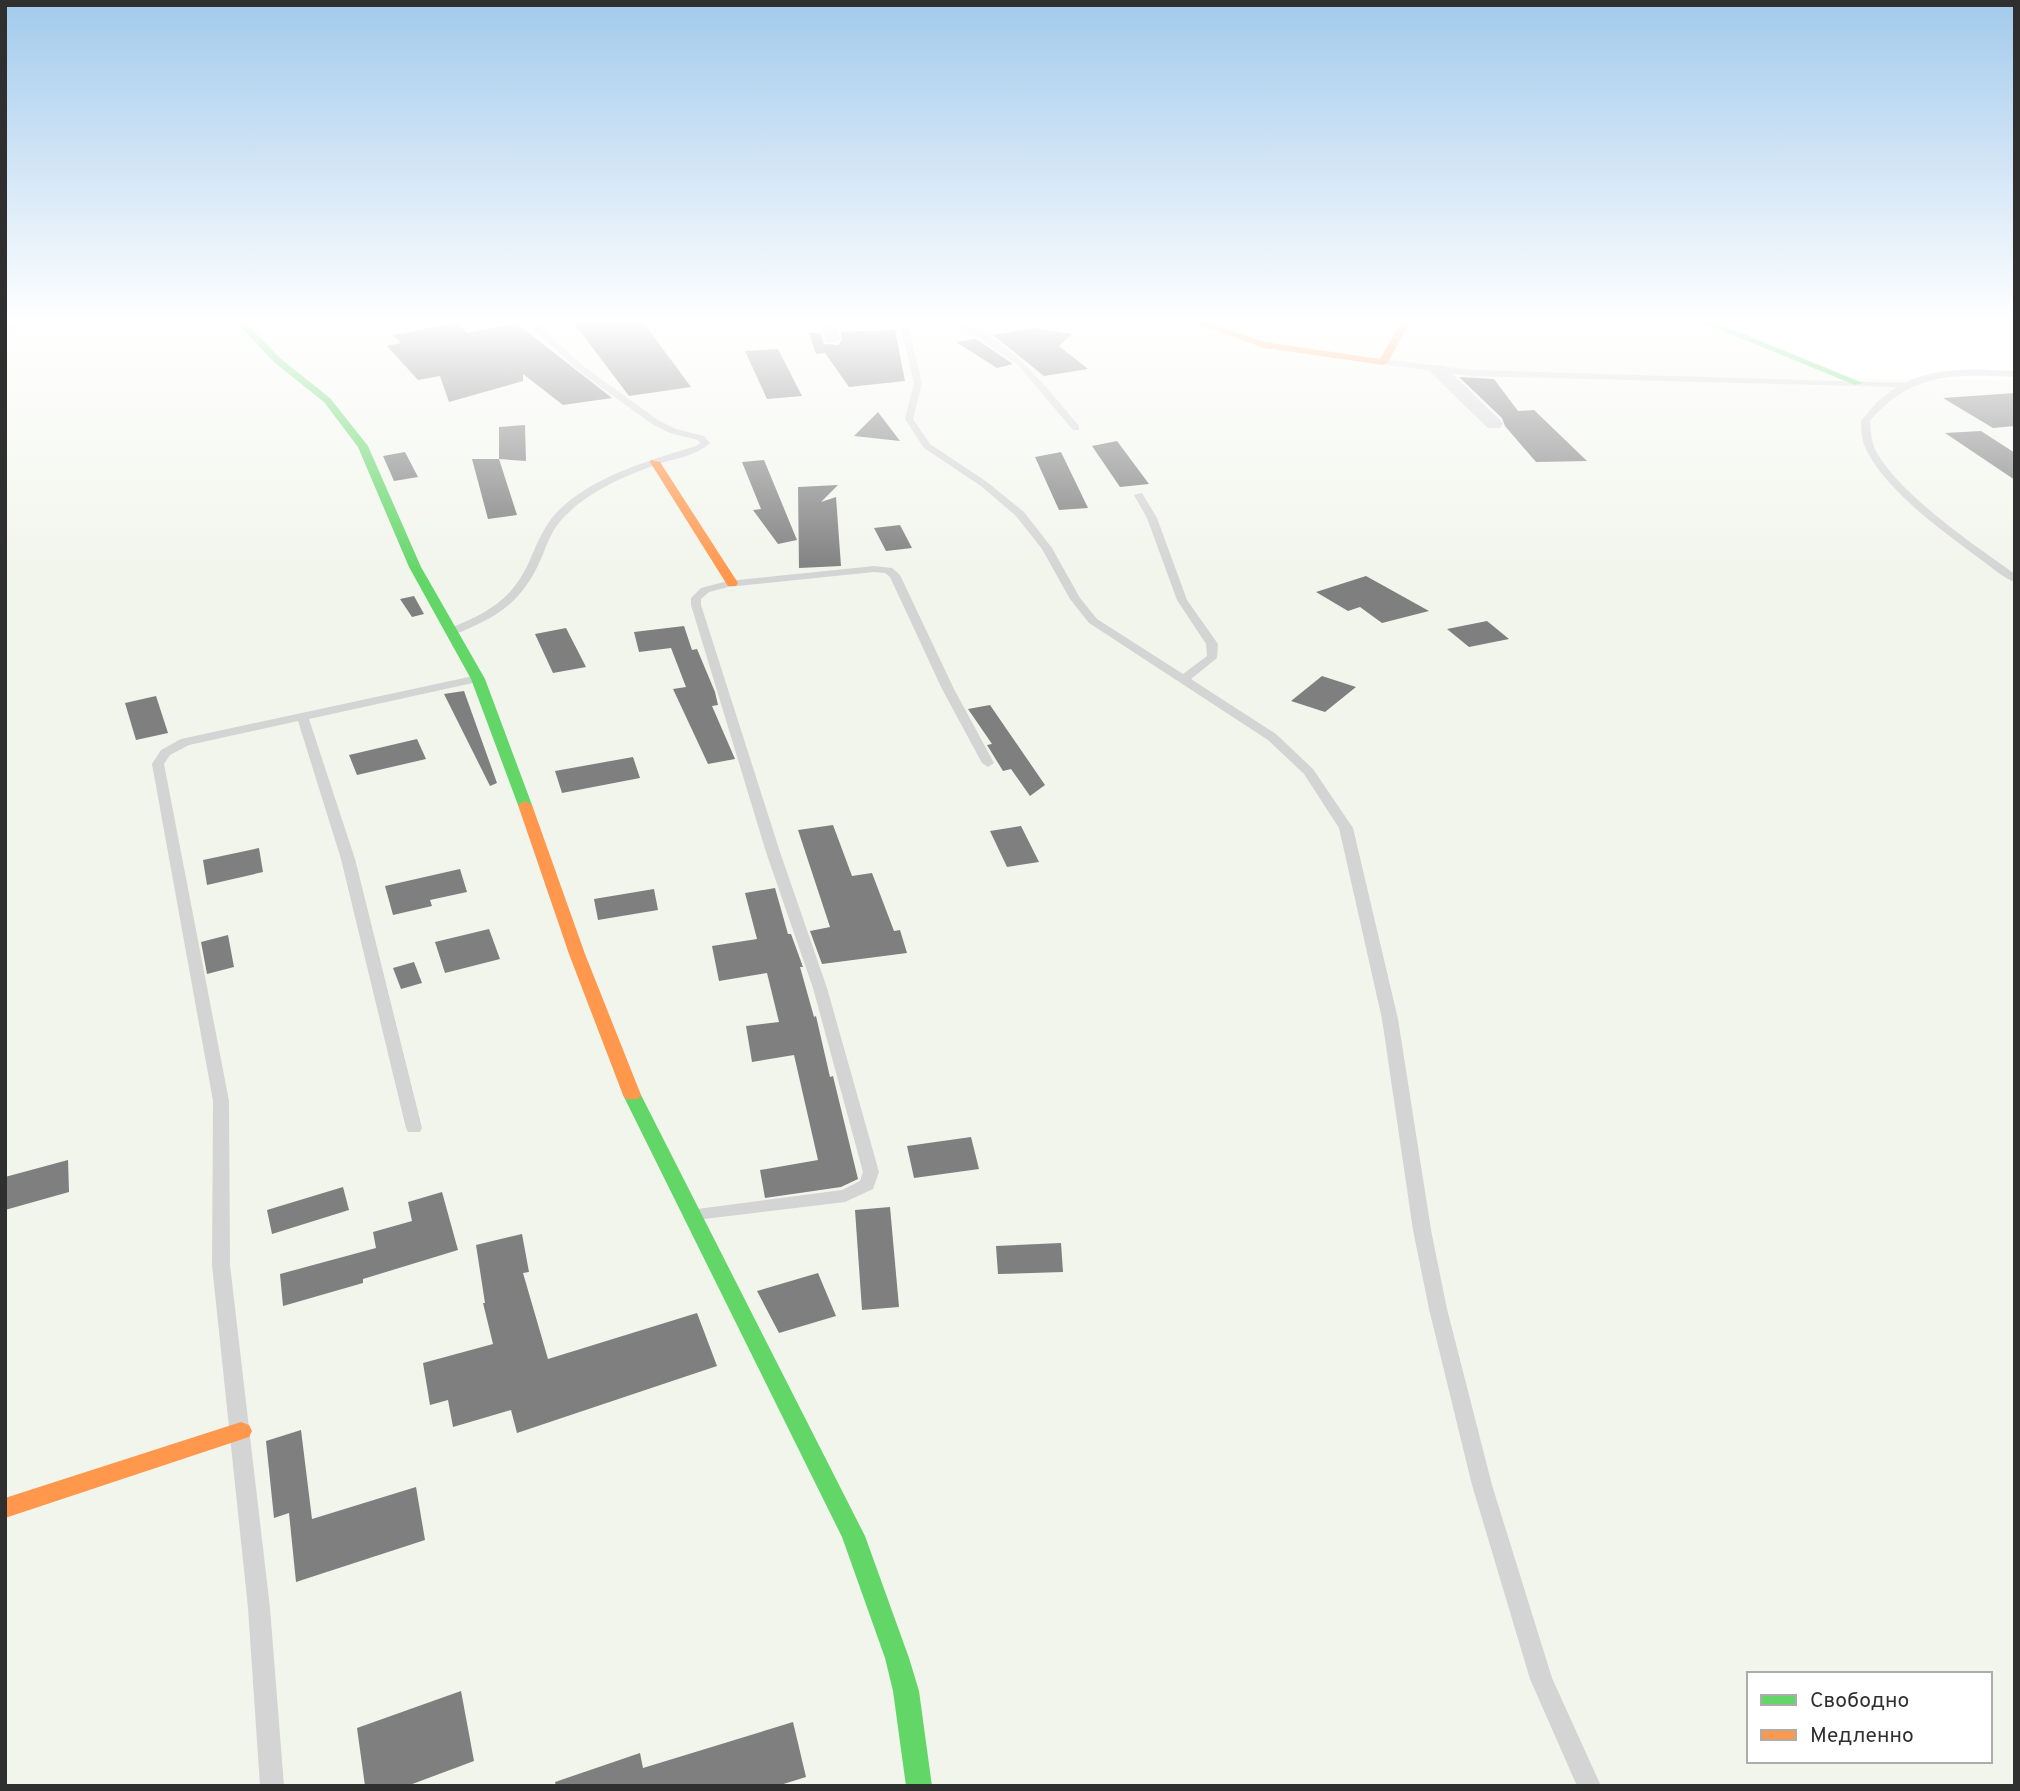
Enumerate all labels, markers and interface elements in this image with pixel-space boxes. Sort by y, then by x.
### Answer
legend [1747,1672,1992,1763]
text: Свободно [1810,1688,1909,1715]
text: Медленно [1810,1723,1914,1750]

